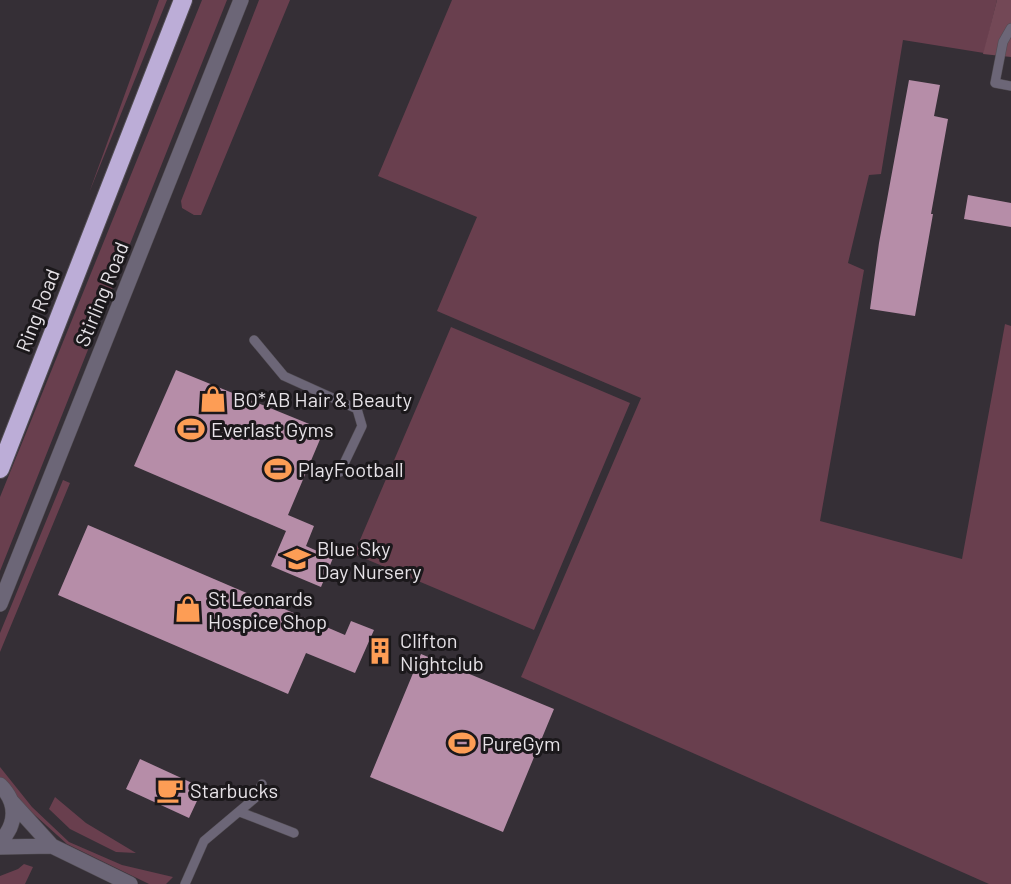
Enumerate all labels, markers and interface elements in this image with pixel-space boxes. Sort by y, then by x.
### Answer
street label: Stirling Road [69,238,133,350]
street label: Ring Road [10,265,64,355]
shop icon: BO*AB Hair & Beauty [198,384,228,414]
place label: BO*AB Hair & Beauty [233,387,412,411]
sports icon: Everlast Gyms [176,414,206,444]
place label: Everlast Gyms [211,417,334,441]
sports icon: PlayFootball [263,454,293,484]
place label: PlayFootball [298,457,404,481]
place label: Blue Sky Day Nursery [317,536,421,583]
school or university icon: Blue Sky Day Nursery [282,544,312,574]
place label: St Leonards Hospice Shop [208,586,327,633]
shop icon: St Leonards Hospice Shop [173,594,203,624]
place label: Clifton Nightclub [400,628,484,675]
building icon: Clifton Nightclub [365,636,395,666]
sports icon: PureGym [447,728,477,758]
place label: PureGym [482,731,560,755]
cafe icon: Starbucks [155,775,185,805]
place label: Starbucks [190,778,278,802]

